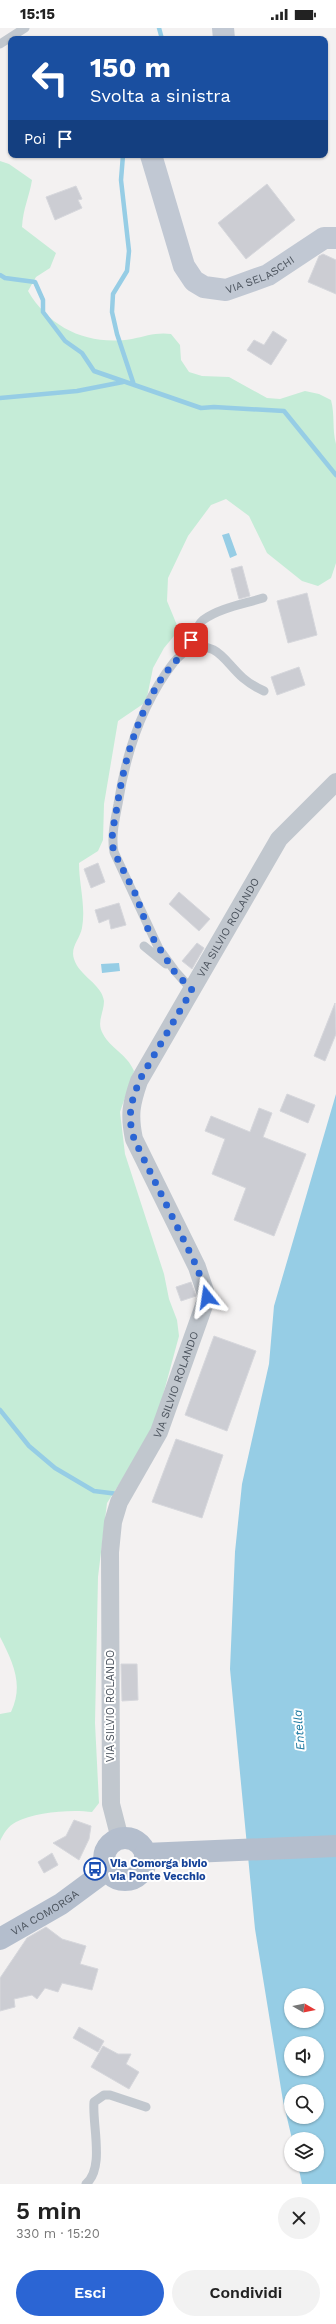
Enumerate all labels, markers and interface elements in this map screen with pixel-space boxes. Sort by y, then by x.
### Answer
text: 15:15 [20,5,55,23]
text: 150 m [90,51,171,84]
icon: left [24,52,76,104]
text: Svolta a sinistra [90,85,231,106]
icon: arrive [54,128,76,150]
text: Poi [24,130,46,148]
street label: VIA SELASCHI [224,253,297,297]
pin [174,623,208,657]
icon: arrive [180,629,202,651]
street label: VIA SILVIO ROLANDO [194,876,262,980]
position arrow [186,1276,228,1318]
street label: VIA SILVIO ROLANDO [151,1330,201,1441]
street label: VIA SILVIO ROLANDO [104,1650,117,1762]
water label: Entella [291,1709,307,1751]
bus stop icon: Via Comorga bivio via Ponte Vecchio [82,1856,108,1882]
place label: Via Comorga bivio via Ponte Vecchio [109,1857,208,1883]
street label: VIA COMORGA [9,1887,81,1938]
north arrow [284,1988,324,2028]
map controls [284,1988,324,2172]
button: sound [284,2036,324,2076]
button: search [284,2084,324,2124]
button: layers [284,2132,324,2172]
text: 5 min [16,2197,82,2225]
button: close [278,2197,320,2239]
text: 330 m · 15:20 [16,2226,100,2241]
button: Esci [16,2270,164,2316]
button: Condividi [172,2270,320,2316]

